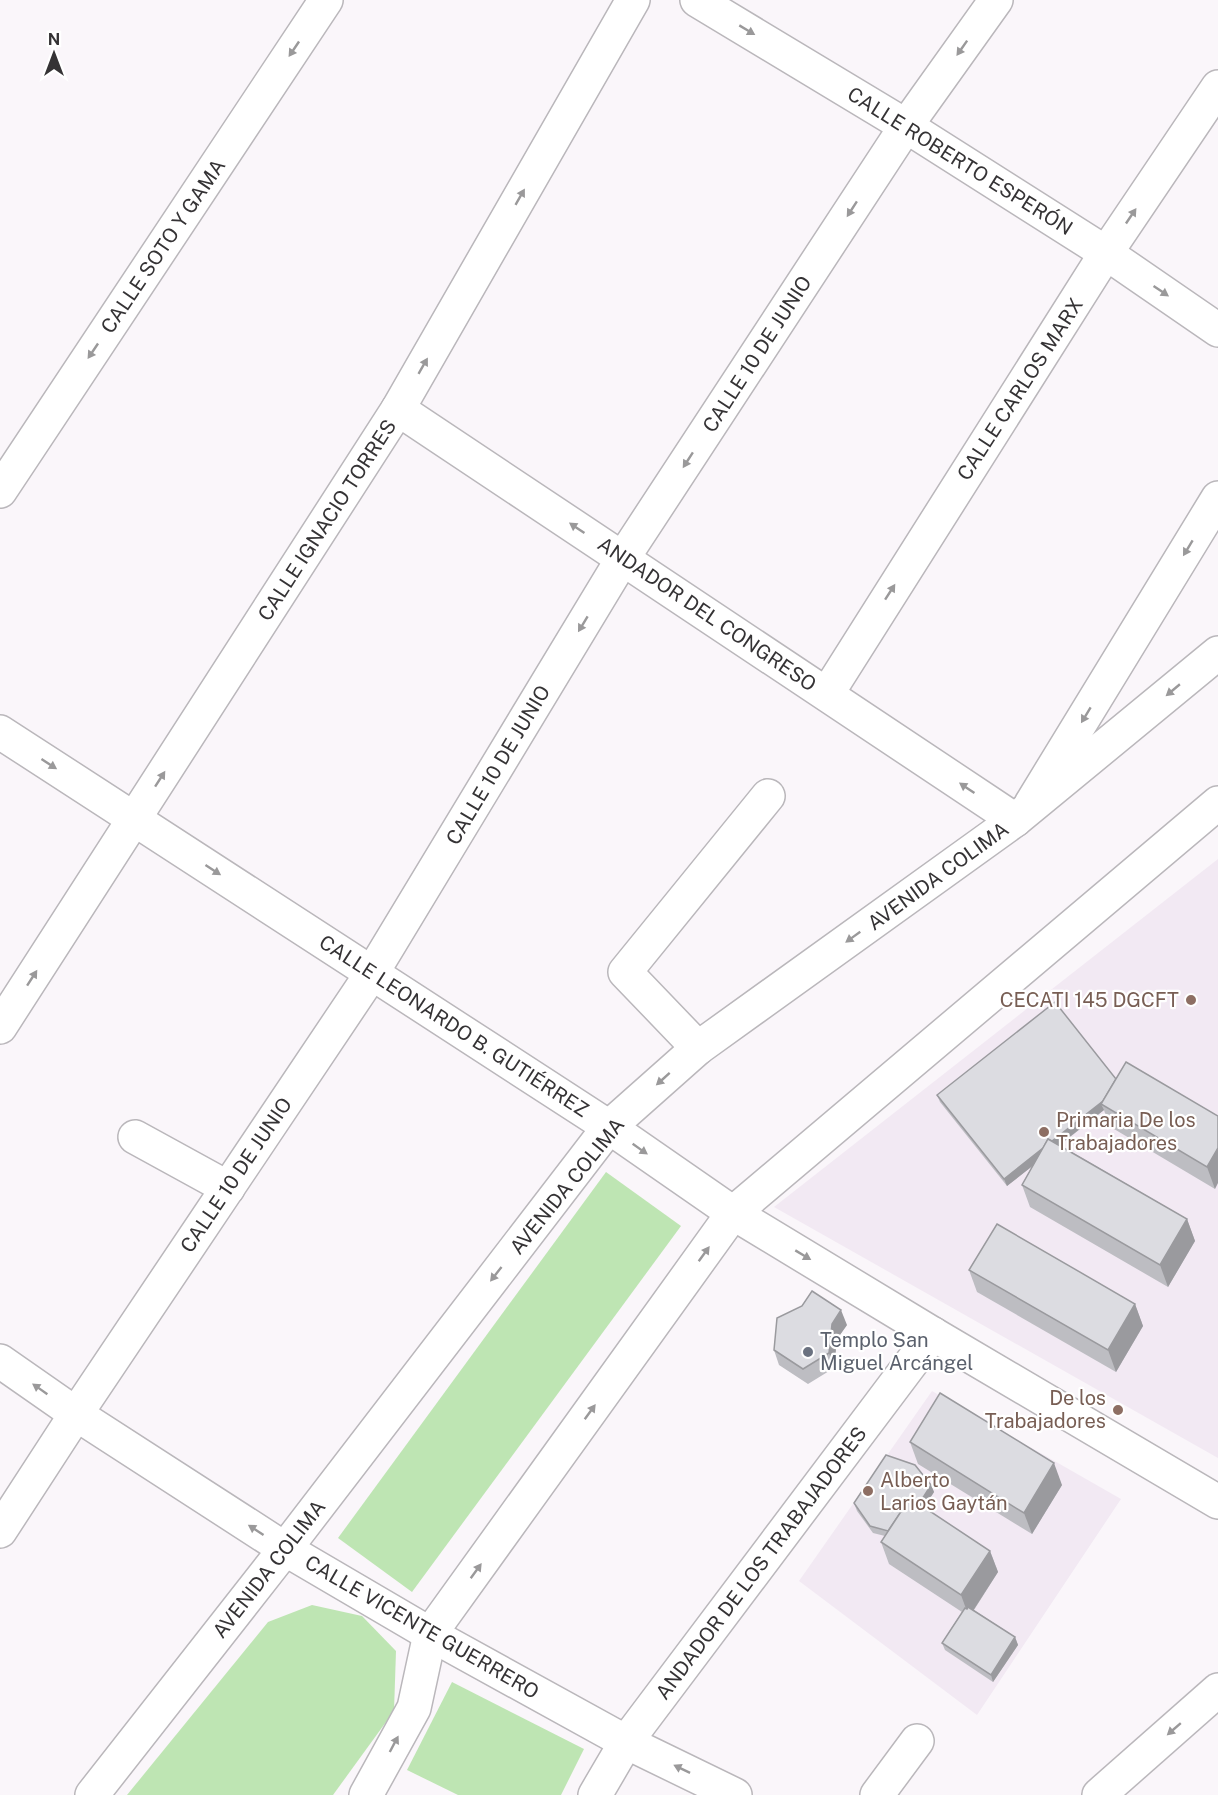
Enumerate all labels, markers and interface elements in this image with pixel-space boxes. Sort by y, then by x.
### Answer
north arrow [24,24,84,84]
one-way arrow [739,25,755,36]
text: N [48,30,60,49]
one-way arrow [956,39,968,55]
one-way arrow [288,40,300,56]
street label: CALLE ROBERTO ESPERÓN [843,81,1078,240]
street label: CALLE SOTO Y GAMA [96,154,230,338]
one-way arrow [515,188,525,205]
one-way arrow [847,200,858,217]
one-way arrow [1125,208,1137,224]
street label: CALLE 10 DE JUNIO [697,271,817,437]
one-way arrow [1153,285,1169,297]
street label: CALLE CARLOS MARX [952,293,1088,485]
one-way arrow [88,343,99,359]
one-way arrow [418,357,428,374]
street label: CALLE IGNACIO TORRES [253,415,401,625]
one-way arrow [682,451,694,467]
one-way arrow [570,522,586,534]
street label: ANDADOR DEL CONGRESO [593,532,821,696]
one-way arrow [1182,540,1193,556]
one-way arrow [884,584,895,600]
one-way arrow [578,616,589,632]
street label: CALLE 10 DE JUNIO [441,681,555,849]
one-way arrow [1166,683,1181,696]
one-way arrow [1080,707,1091,723]
one-way arrow [41,758,57,769]
one-way arrow [155,770,166,787]
one-way arrow [959,782,975,793]
street label: AVENIDA COLIMA [863,817,1013,935]
one-way arrow [204,865,221,876]
street label: CALLE LEONARDO B. GUTIÉRREZ [315,929,594,1122]
one-way arrow [845,931,861,943]
one-way arrow [26,970,38,986]
place label: CECATI 145 DGCFT [1000,988,1179,1012]
marker: CECATI 145 DGCFT [1184,993,1198,1007]
one-way arrow [656,1072,671,1085]
street label: CALLE 10 DE JUNIO [175,1093,297,1257]
place label: Primaria De los Trabajadores [1056,1108,1196,1155]
street label: AVENIDA COLIMA [505,1113,629,1259]
marker: Primaria De los Trabajadores [1037,1125,1051,1139]
one-way arrow [631,1143,647,1155]
one-way arrow [698,1247,710,1263]
one-way arrow [795,1250,811,1261]
one-way arrow [490,1267,502,1282]
place label: Templo San Miguel Arcángel [820,1328,973,1375]
marker: Templo San Miguel Arcángel [801,1345,815,1359]
one-way arrow [32,1383,48,1395]
place label: De los Trabajadores [985,1386,1106,1433]
marker: De los Trabajadores [1111,1403,1125,1417]
one-way arrow [584,1405,596,1421]
street label: ANDADOR DE LOS TRABAJADORES [650,1422,872,1704]
place label: Alberto Larios Gaytán [880,1468,1008,1515]
marker: Alberto Larios Gaytán [861,1484,875,1498]
street label: AVENIDA COLIMA [208,1495,330,1643]
one-way arrow [247,1525,264,1536]
street label: CALLE VICENTE GUERRERO [301,1550,543,1704]
one-way arrow [470,1563,482,1579]
one-way arrow [1167,1722,1182,1735]
one-way arrow [389,1735,399,1752]
one-way arrow [673,1765,691,1775]

